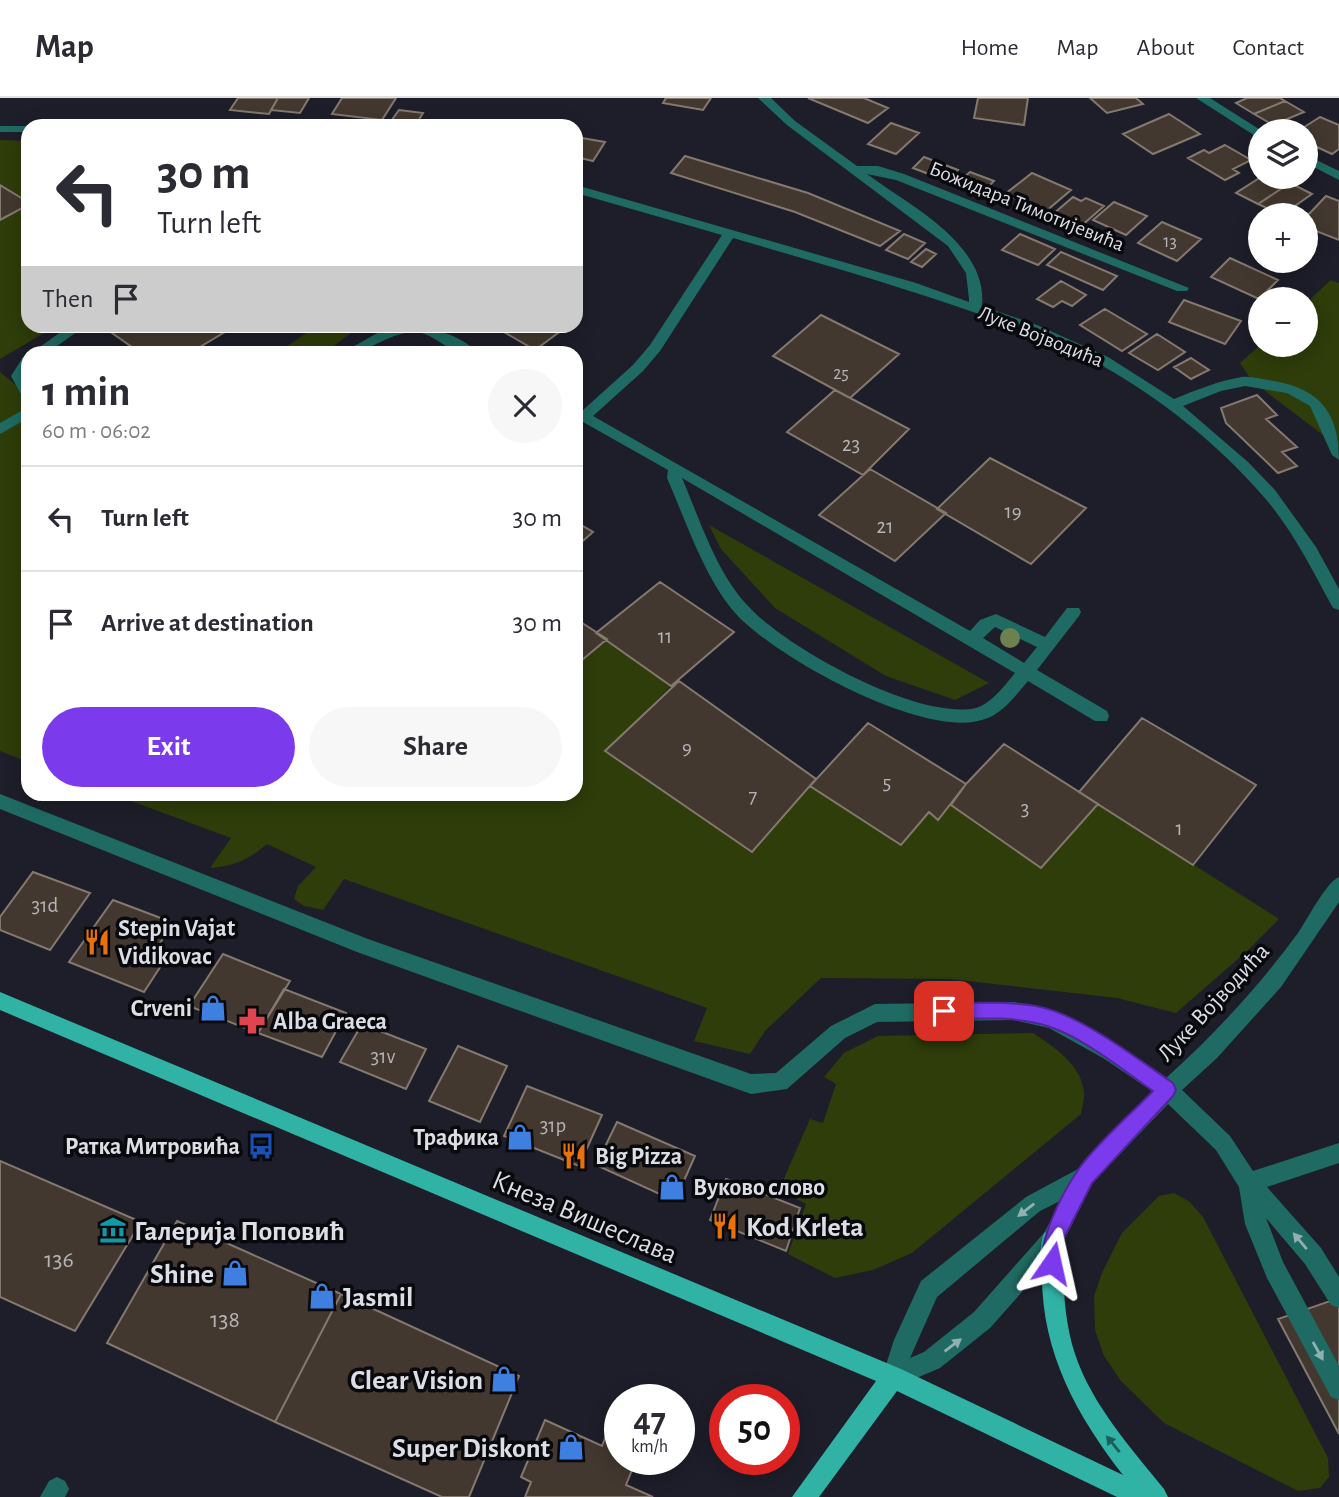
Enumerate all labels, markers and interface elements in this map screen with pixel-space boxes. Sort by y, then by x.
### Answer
text: Map [35,31,94,64]
text: Home [961,36,1019,60]
text: Map [1057,36,1099,60]
text: About [1137,36,1194,60]
text: Contact [1232,36,1304,60]
map controls [1248,119,1318,357]
button: layers [1248,119,1318,189]
icon: left [42,147,133,238]
text: 30 m [157,149,251,198]
street label: Божидара Тимотијевића [926,158,1128,255]
button: + [1248,203,1318,273]
text: Turn left [157,207,261,239]
house number: 13 [1163,233,1177,251]
icon: arrive [107,280,145,318]
text: Then [42,286,93,312]
button: − [1248,287,1318,357]
street label: Луке Војводића [975,302,1107,371]
house number: 25 [833,365,849,383]
button: close [488,369,562,443]
text: 1 min [42,371,131,413]
text: 60 m · 06:02 [42,420,151,443]
house number: 23 [842,434,860,455]
icon: left [42,500,80,538]
house number: 19 [1004,501,1022,522]
text: Turn left [101,505,189,531]
text: 30 m [512,505,562,531]
house number: 21 [877,516,893,537]
icon: arrive [42,605,80,643]
text: Arrive at destination [101,610,314,636]
text: 30 m [512,610,562,636]
house number: 11 [658,626,672,647]
button: Exit [42,707,295,787]
button: Share [309,707,562,787]
house number: 9 [682,737,692,758]
house number: 5 [883,772,891,793]
house number: 7 [749,786,758,807]
house number: 3 [1021,798,1029,819]
house number: 1 [1175,818,1183,839]
house number: 31d [32,895,58,916]
place label: Stepin Vajat Vidikovac [118,917,235,969]
restaurant icon: Stepin Vajat Vidikovac [82,927,112,957]
street label: Луке Војводића [1153,939,1274,1066]
pin [914,981,974,1041]
icon: arrive [925,992,963,1030]
shop icon: Crveni [198,993,228,1023]
place label: Crveni [131,997,192,1021]
pharmacy icon: Alba Graeca [237,1006,267,1036]
place label: Alba Graeca [273,1010,387,1034]
house number: 31v [371,1046,395,1067]
house number: 31p [540,1115,566,1136]
shop icon: Трафика [505,1122,535,1152]
place label: Трафика [413,1126,499,1150]
bus stop icon: Ратка Митровића [246,1131,276,1161]
place label: Ратка Митровића [65,1135,240,1159]
restaurant icon: Big Pizza [559,1141,589,1171]
place label: Big Pizza [595,1145,682,1169]
street label: Кнеза Вишеслава [488,1166,681,1269]
shop icon: Вуково слово [657,1172,687,1202]
place label: Вуково слово [693,1176,825,1200]
one-way arrow [1017,1202,1035,1216]
restaurant icon: Kod Krleta [710,1211,740,1241]
place label: Kod Krleta [746,1214,864,1242]
museum icon: Галерија Поповић [98,1215,128,1245]
place label: Галерија Поповић [134,1218,345,1246]
position arrow [1015,1226,1089,1300]
one-way arrow [1293,1232,1308,1249]
house number: 136 [44,1248,74,1272]
shop icon: Shine [220,1258,250,1288]
place label: Shine [150,1261,214,1289]
shop icon: Jasmil [307,1281,337,1311]
place label: Jasmil [343,1284,413,1312]
house number: 138 [210,1308,240,1332]
one-way arrow [943,1338,961,1353]
one-way arrow [1312,1341,1324,1361]
shop icon: Clear Vision [489,1364,519,1394]
place label: Clear Vision [350,1367,483,1395]
speed limit sign: 50 [709,1384,800,1475]
text: 47 [633,1403,666,1438]
shop icon: Super Diskont [556,1432,586,1462]
place label: Super Diskont [392,1435,551,1463]
one-way arrow [1106,1436,1121,1453]
text: km/h [631,1438,668,1456]

